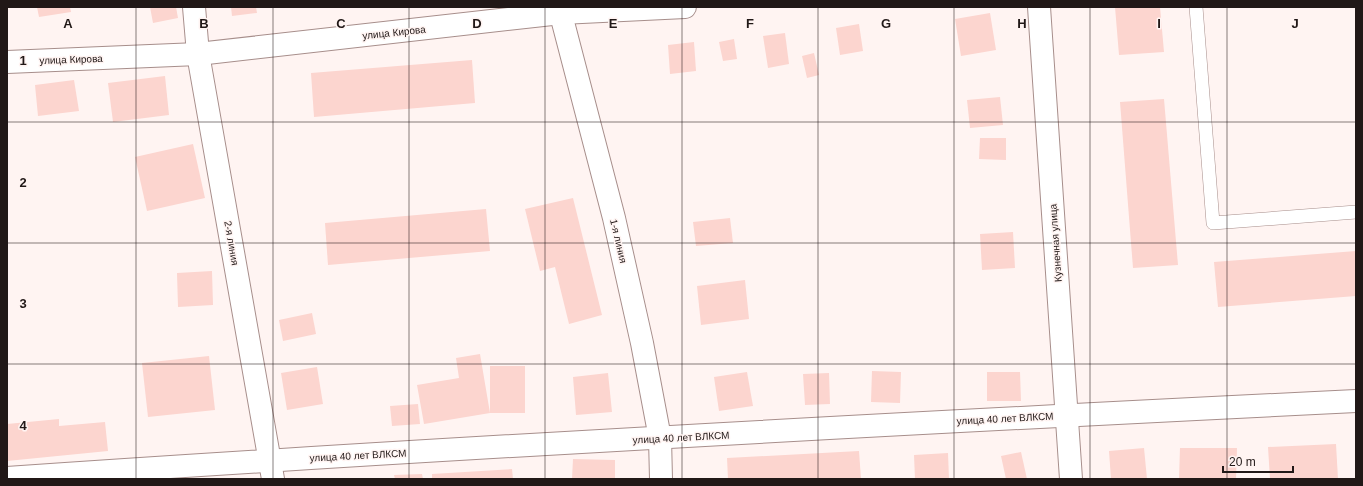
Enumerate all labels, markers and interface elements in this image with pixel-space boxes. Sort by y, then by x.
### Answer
text: A [63,16,73,31]
text: B [199,16,209,31]
text: C [336,16,346,31]
text: D [472,16,482,31]
text: E [609,16,618,31]
text: F [746,16,754,31]
text: G [881,16,891,31]
text: H [1017,16,1027,31]
text: I [1157,16,1161,31]
text: J [1291,16,1299,31]
street label: улица Кирова [362,24,427,41]
text: 1 [19,53,27,68]
street label: улица Кирова [39,53,103,66]
text: 2 [19,175,27,190]
street label: Кузнечная улица [1047,203,1064,282]
street label: 1-я линия [608,218,629,264]
street label: 2-я линия [222,220,241,266]
text: 3 [19,296,27,311]
street label: улица 40 лет ВЛКСМ [956,410,1054,427]
text: 4 [19,418,27,433]
street label: улица 40 лет ВЛКСМ [632,429,730,446]
street label: улица 40 лет ВЛКСМ [309,447,407,464]
scale bar [1223,448,1293,474]
text: 20 m [1229,455,1256,469]

